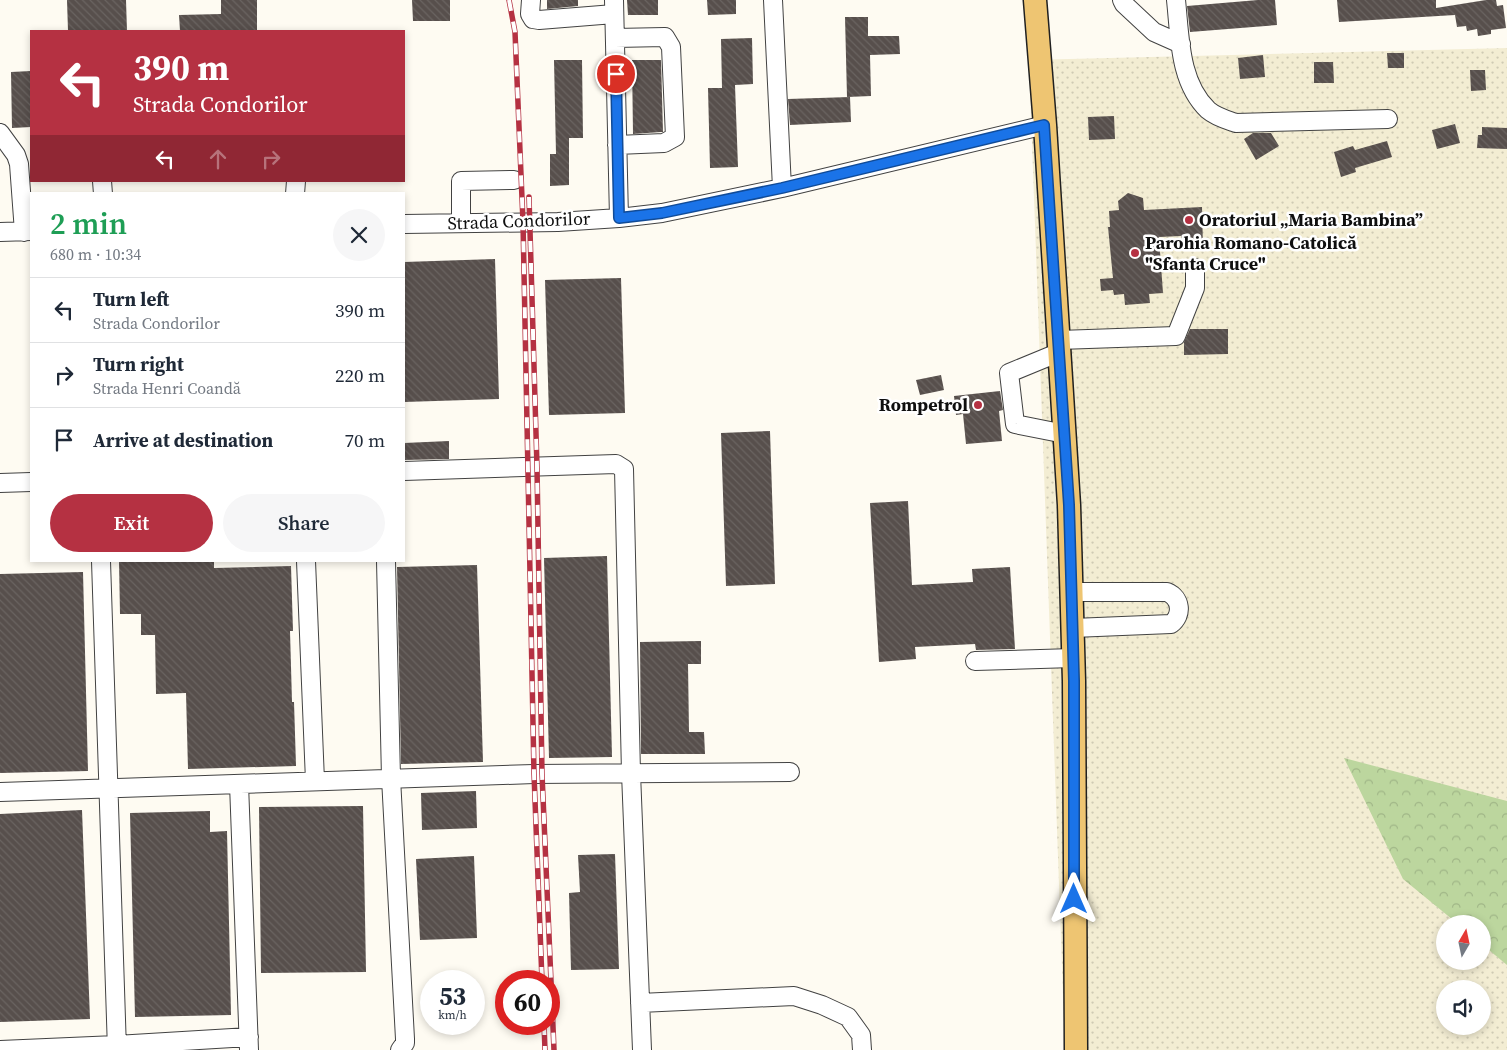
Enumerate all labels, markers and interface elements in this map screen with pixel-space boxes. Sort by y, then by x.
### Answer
text: 390 m [133,44,229,92]
icon: left [50,50,115,115]
pin [595,53,637,95]
icon: arrive [602,60,630,88]
text: Strada Condorilor [133,89,308,119]
icon: left [151,145,179,173]
icon: ahead [204,145,232,173]
icon: right [257,145,285,173]
text: 2 min [50,203,127,244]
street label: Strada Condorilor [447,206,591,235]
place label: Oratoriul „Maria Bambina” [1199,207,1423,232]
button: close [333,209,385,261]
marker: Oratoriul „Maria Bambina” [1183,214,1195,226]
place label: Parohia Romano-Catolică "Sfanta Cruce" [1145,230,1357,276]
text: 680 m · 10:34 [50,243,141,265]
marker: Parohia Romano-Catolică "Sfanta Cruce" [1129,247,1141,259]
text: Turn left [93,286,169,312]
icon: left [50,296,78,324]
text: 390 m [335,297,385,323]
text: Strada Condorilor [93,312,220,334]
text: Turn right [93,351,184,377]
icon: right [50,361,78,389]
text: 220 m [335,362,385,388]
text: Strada Henri Coandă [93,377,241,399]
place label: Rompetrol [879,392,968,417]
marker: Rompetrol [972,399,984,411]
icon: arrive [50,426,78,454]
text: Arrive at destination [93,427,273,453]
text: 70 m [344,427,385,453]
button: Exit [50,494,213,552]
button: Share [223,494,385,552]
position arrow [1047,872,1099,924]
north arrow [1436,915,1491,970]
map controls [1436,915,1491,1035]
speed limit sign: 60 [495,970,560,1035]
text: 53 [439,979,466,1013]
button: sound [1436,980,1491,1035]
text: km/h [438,1007,467,1023]

